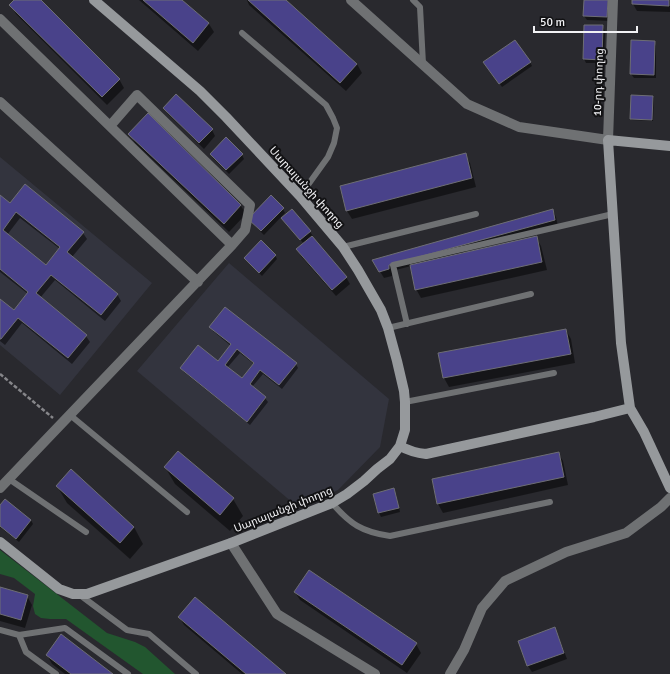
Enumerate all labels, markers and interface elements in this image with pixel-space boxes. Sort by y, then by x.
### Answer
scale bar [534,8,637,34]
text: 50 m [540,15,565,30]
street label: 10-րդ փողոց [591,48,606,116]
street label: Սարալանջի փողոց [267,144,347,231]
street label: Սարալանջի փողոց [232,484,334,535]

